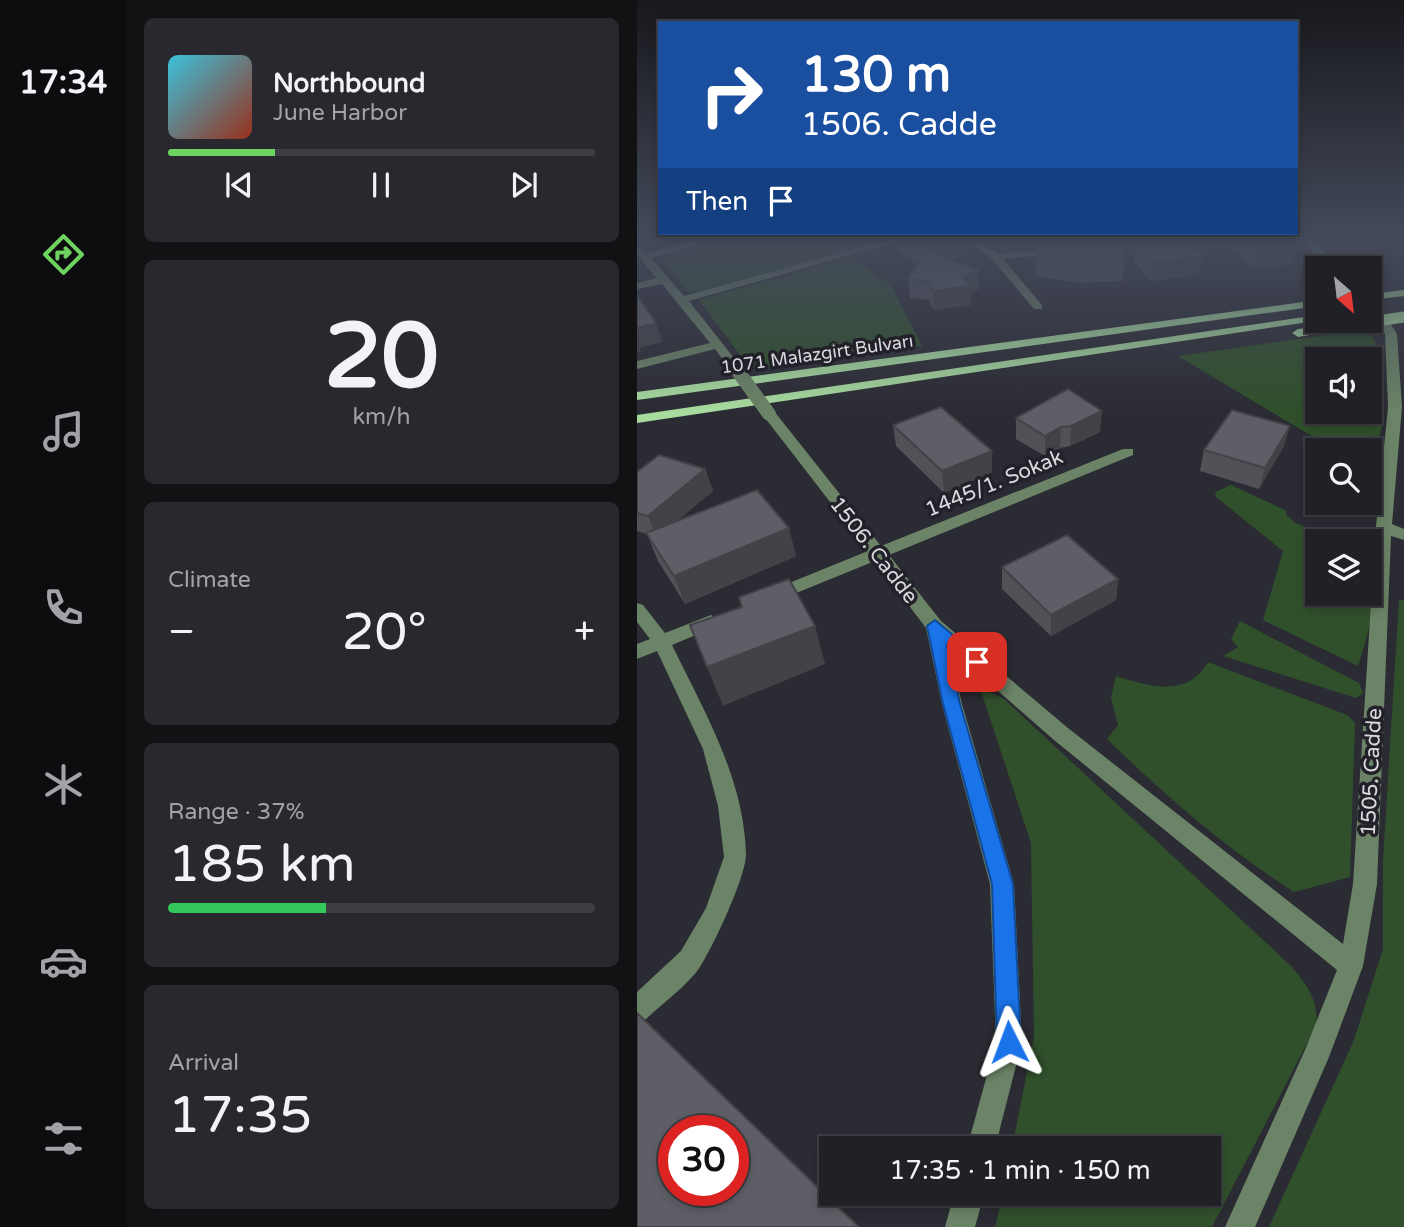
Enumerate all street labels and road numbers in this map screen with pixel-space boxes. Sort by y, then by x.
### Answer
street label: 1071 Malazgirt Bulvarı [719,330,915,378]
street label: 1445/1. Sokak [922,444,1067,522]
street label: 1506. Cadde [824,492,923,609]
street label: 1505. Cadde [1356,707,1387,837]

